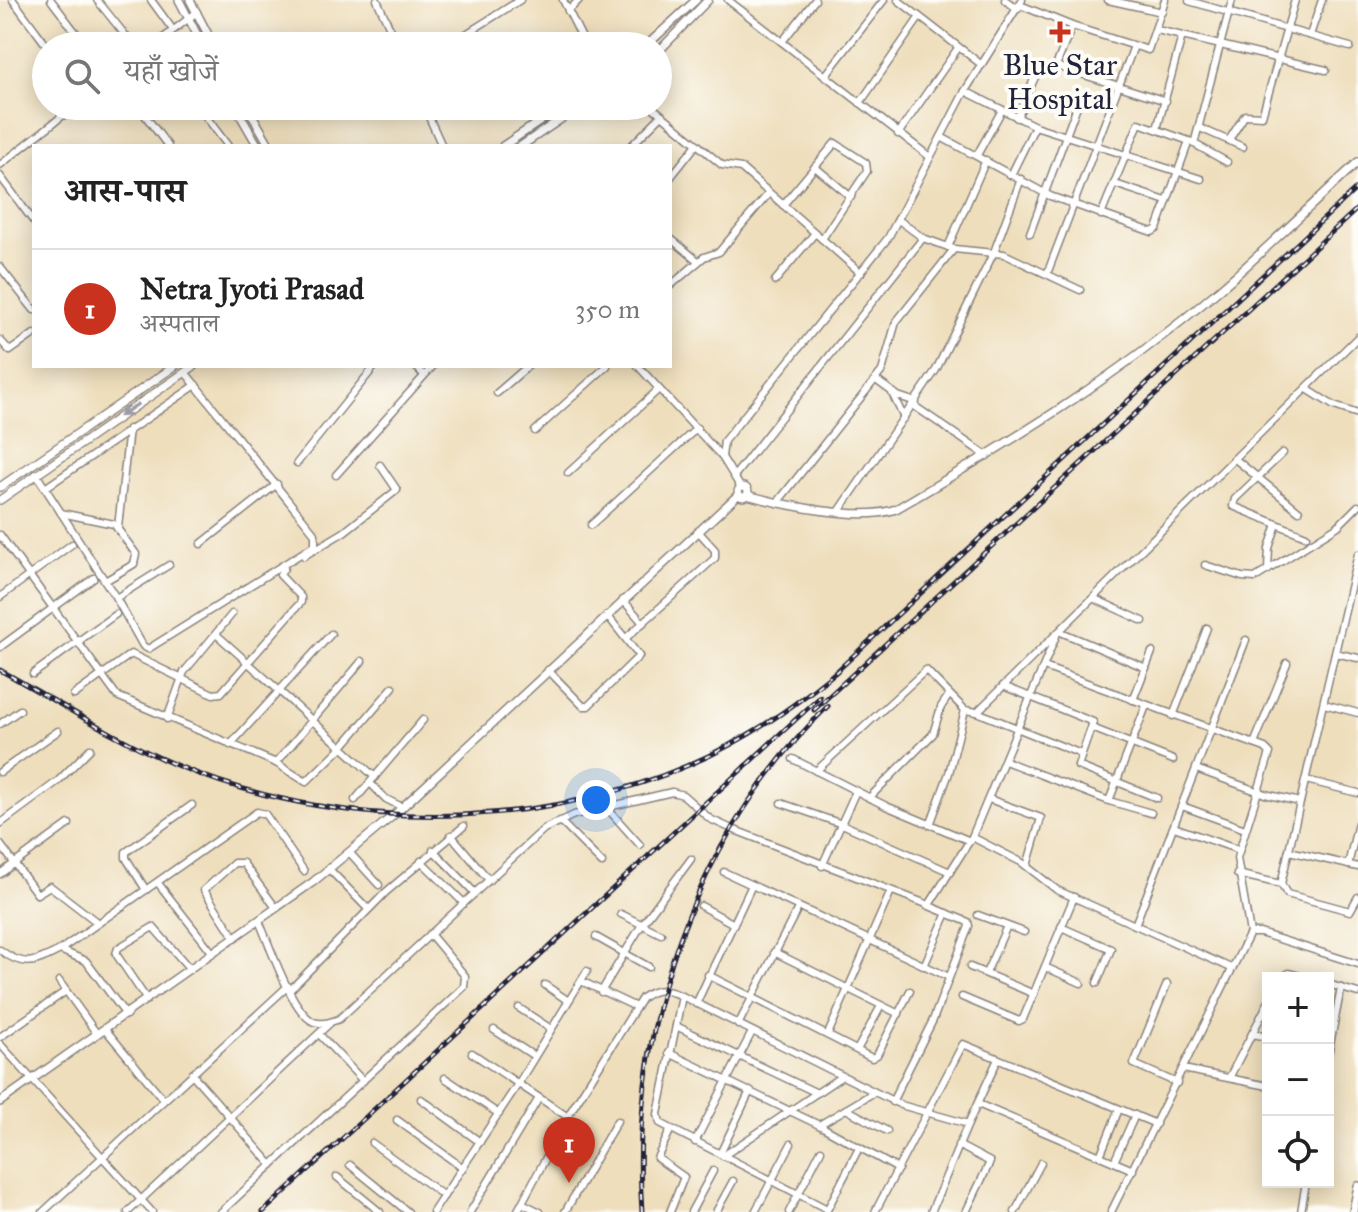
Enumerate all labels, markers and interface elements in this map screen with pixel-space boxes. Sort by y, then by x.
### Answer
marker: Blue Star Hospital [1049,21,1071,43]
search box [32,32,672,120]
place label: Blue Star Hospital [1003,47,1118,117]
text: यहाँ खोजें [124,53,218,89]
icon: search [60,54,104,98]
text: आस-पास [64,170,186,211]
text: Netra Jyoti Prasad [140,271,364,307]
text: 1 [85,293,95,325]
text: 350 m [575,293,640,325]
text: अस्पताल [140,307,219,339]
one-way arrow [119,402,140,417]
your location [576,780,616,820]
map controls [1262,972,1334,1188]
button: + [1262,972,1334,1044]
button: − [1262,1044,1334,1116]
button: locate [1262,1116,1334,1188]
pin: 1 [543,1117,595,1183]

